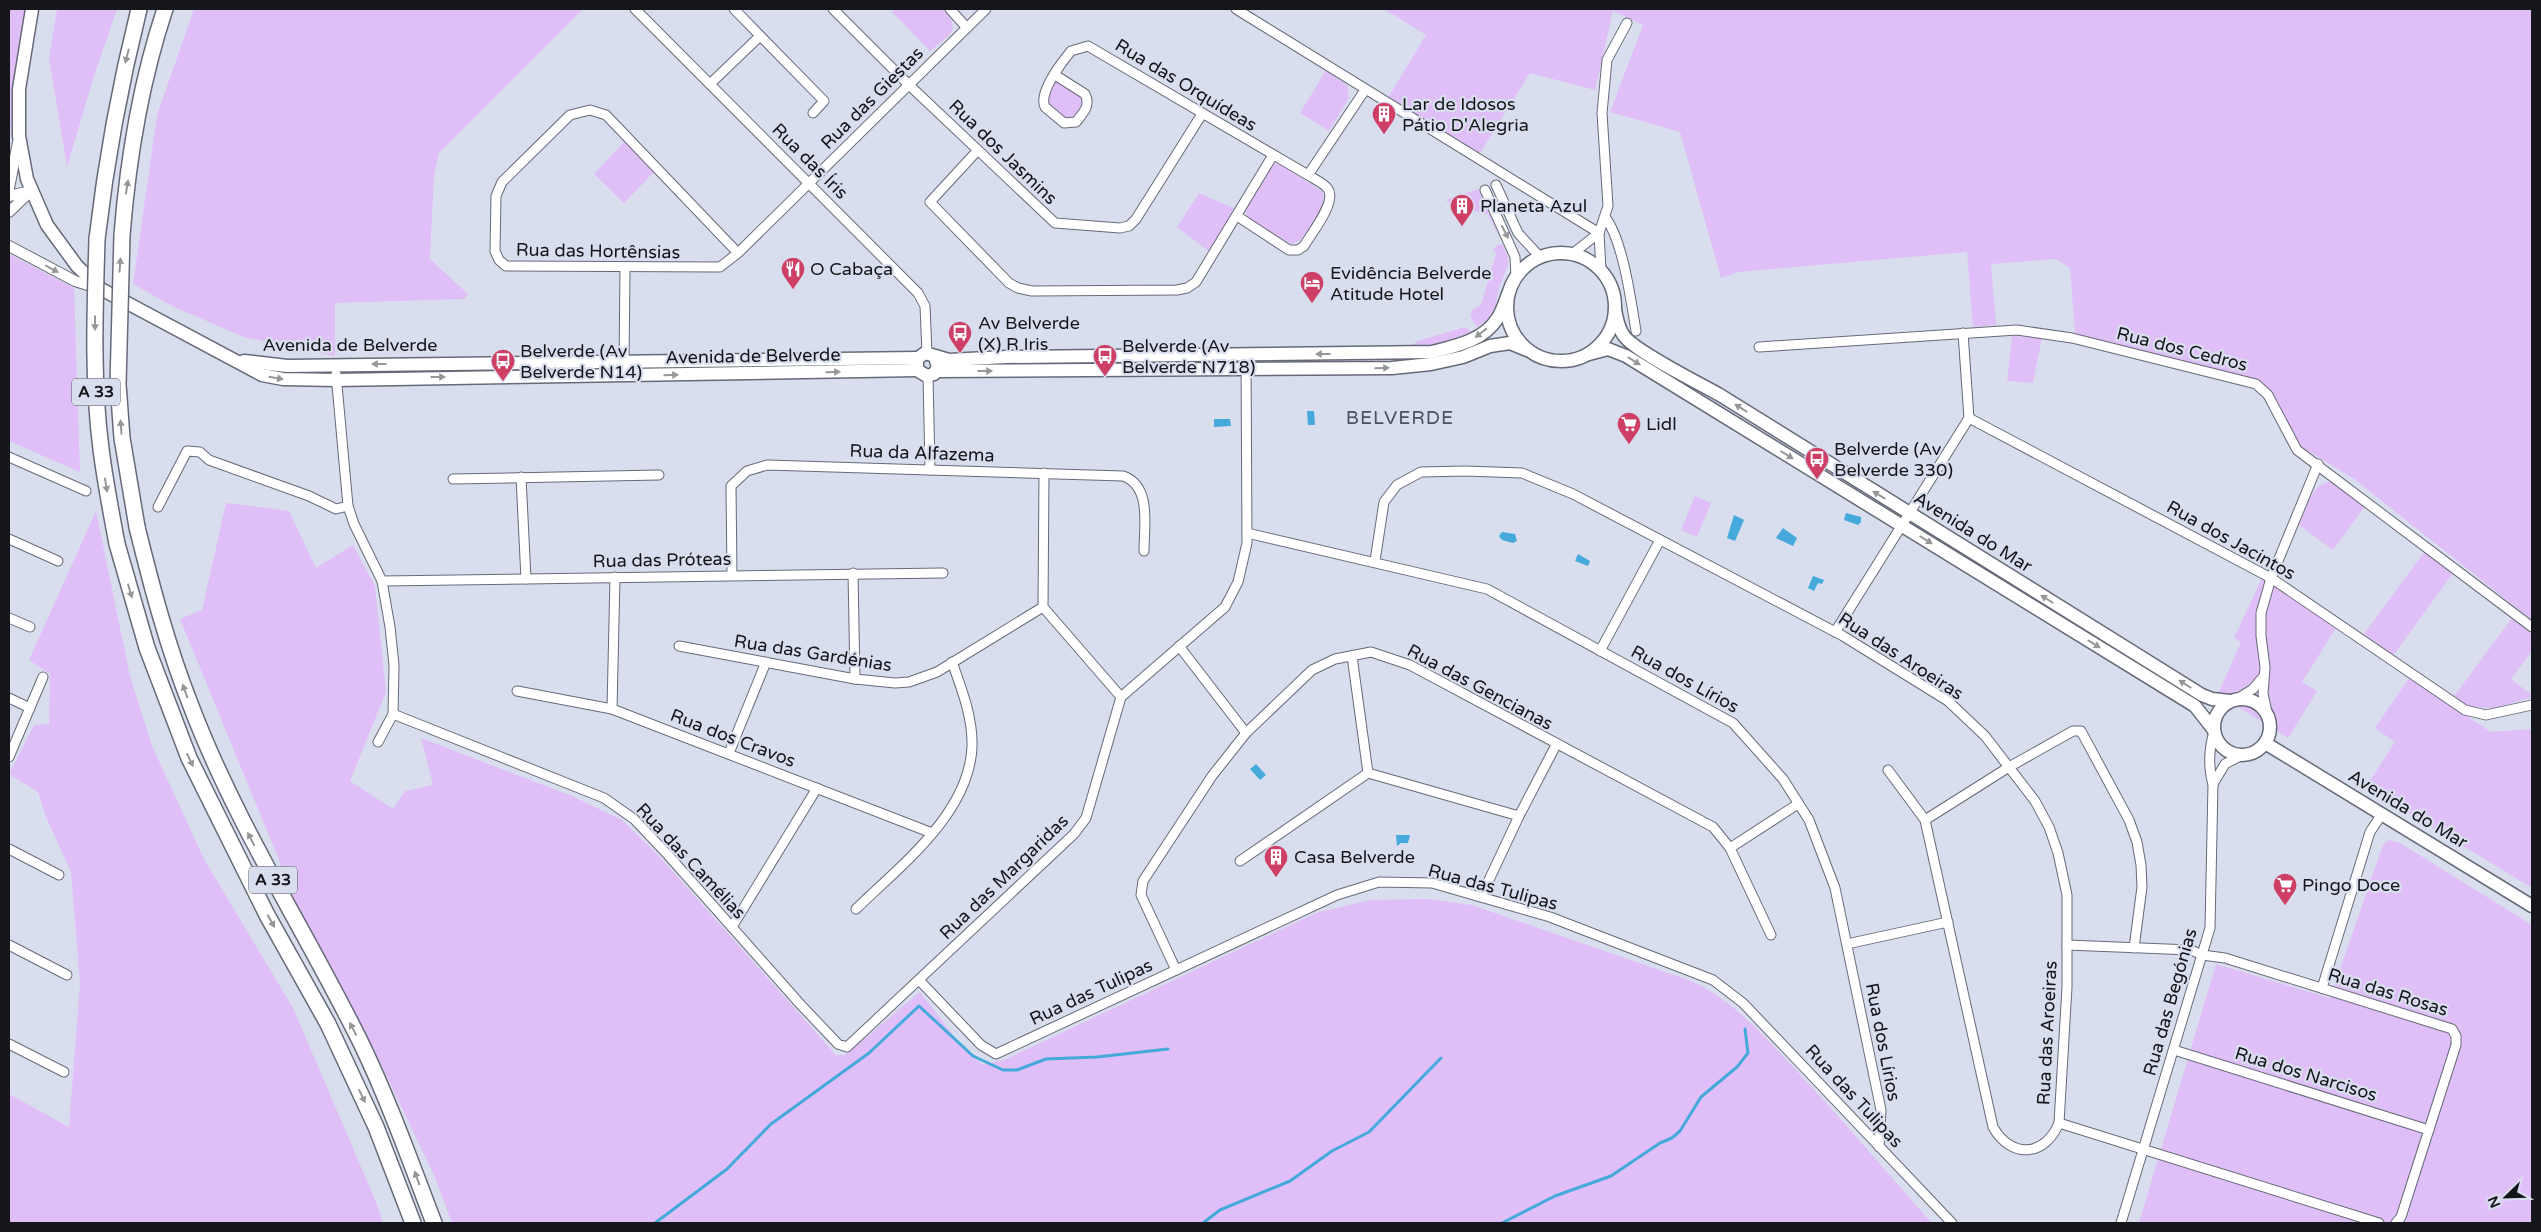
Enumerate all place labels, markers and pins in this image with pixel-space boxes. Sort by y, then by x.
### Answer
place label: Lar de Idosos Pátio D'Alegria [1402,93,1529,136]
building icon: Lar de Idosos Pátio D'Alegria [1371,101,1397,135]
building icon: Planeta Azul [1449,193,1475,227]
place label: Planeta Azul [1480,195,1587,217]
restaurant icon: O Cabaça [780,256,806,290]
place label: O Cabaça [810,258,893,280]
place label: Evidência Belverde Atitude Hotel [1330,262,1491,305]
hotel icon: Evidência Belverde Atitude Hotel [1299,270,1325,304]
place label: Av Belverde (X) R Iris [978,312,1080,355]
bus stop icon: Av Belverde (X) R Iris [947,320,973,354]
place label: Belverde (Av Belverde N718) [1122,335,1256,378]
place label: Belverde (Av Belverde N14) [520,340,642,383]
bus stop icon: Belverde (Av Belverde N718) [1092,343,1118,377]
bus stop icon: Belverde (Av Belverde N14) [490,348,516,382]
supermarket icon: Lidl [1616,411,1642,445]
place label: Lidl [1646,413,1677,435]
place label: Belverde (Av Belverde 330) [1834,438,1953,481]
bus stop icon: Belverde (Av Belverde 330) [1804,446,1830,480]
building icon: Casa Belverde [1263,844,1289,878]
place label: Casa Belverde [1294,846,1415,868]
supermarket icon: Pingo Doce [2272,872,2298,906]
place label: Pingo Doce [2302,874,2400,896]

